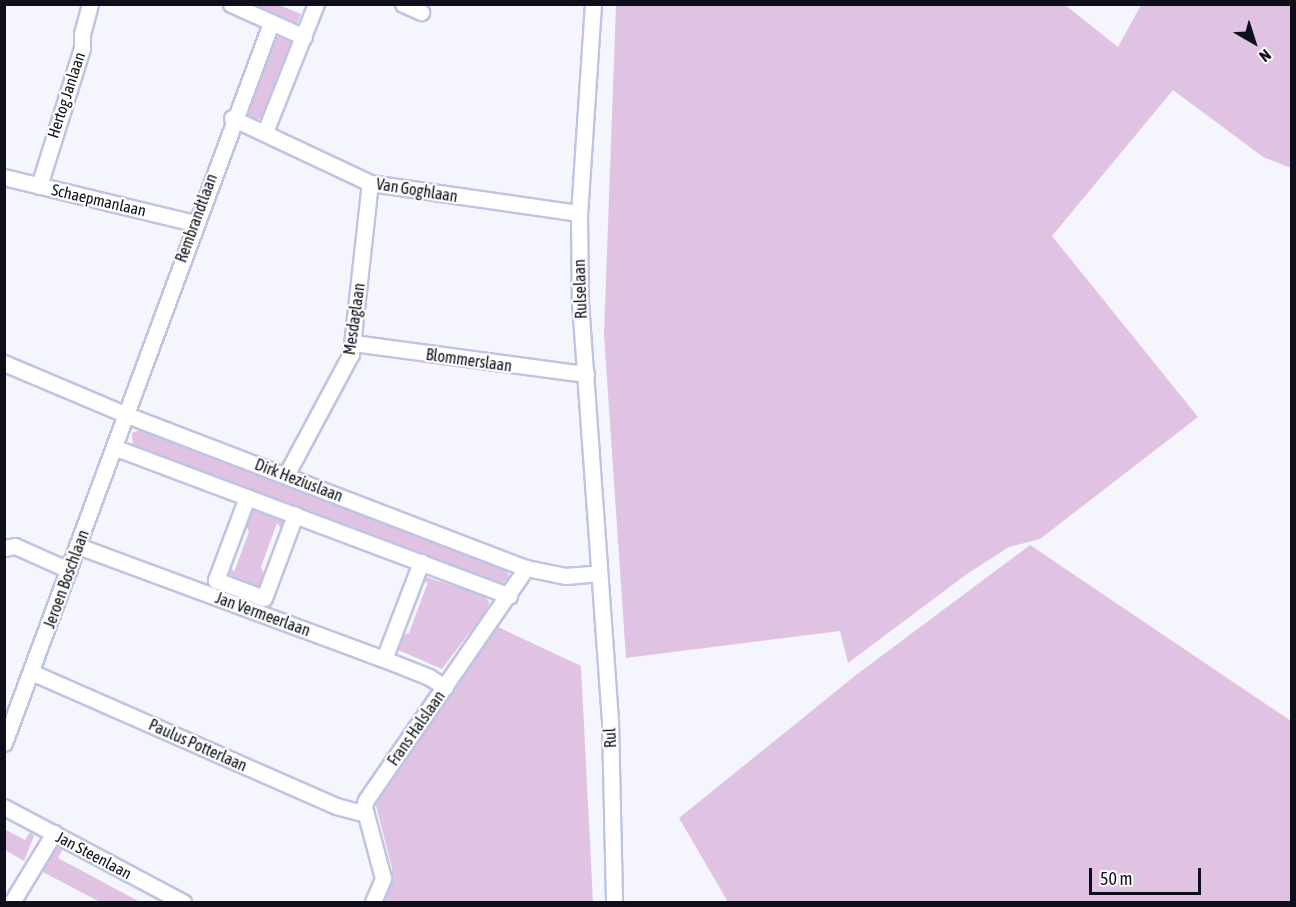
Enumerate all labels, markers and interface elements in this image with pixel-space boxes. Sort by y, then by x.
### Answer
north arrow [1224,12,1284,72]
text: N [1256,46,1275,66]
street label: Hertog Janlaan [43,50,89,140]
street label: Rembrandtlaan [171,171,221,265]
street label: Van Goghlaan [375,174,459,206]
street label: Schaepmanlaan [50,180,148,220]
street label: Rulselaan [569,259,591,319]
street label: Mesdaglaan [339,282,369,356]
street label: Blommerslaan [425,344,513,376]
street label: Dirk Heziuslaan [252,454,346,506]
street label: Jeroen Boschlaan [39,527,93,631]
street label: Jan Vermeerlaan [213,588,313,640]
street label: Frans Halslaan [383,687,449,769]
street label: Paulus Potterlaan [146,715,250,775]
street label: Rul [600,728,620,748]
street label: Jan Steenlaan [53,827,135,883]
scale bar [1092,856,1204,894]
text: 50 m [1100,868,1132,889]

